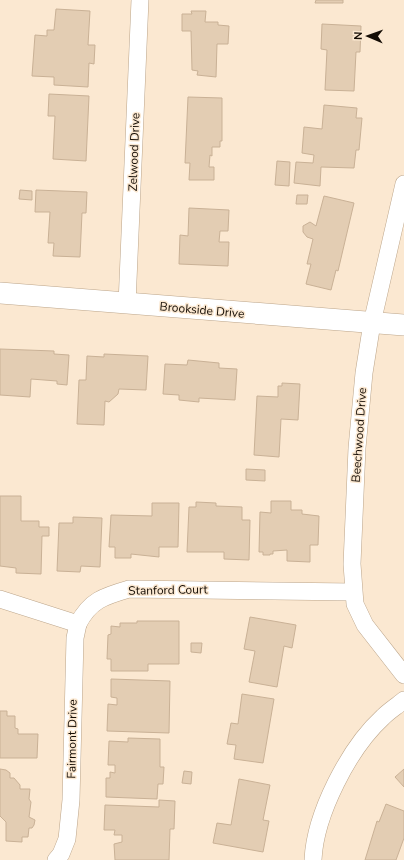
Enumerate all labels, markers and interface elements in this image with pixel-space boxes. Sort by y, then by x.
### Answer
north arrow [348,16,388,56]
text: N [351,31,366,40]
street label: Zelwood Drive [125,112,143,192]
street label: Brookside Drive [159,298,245,322]
street label: Beechwood Drive [348,387,370,483]
street label: Stanford Court [128,581,209,599]
street label: Fairmont Drive [63,699,81,779]

